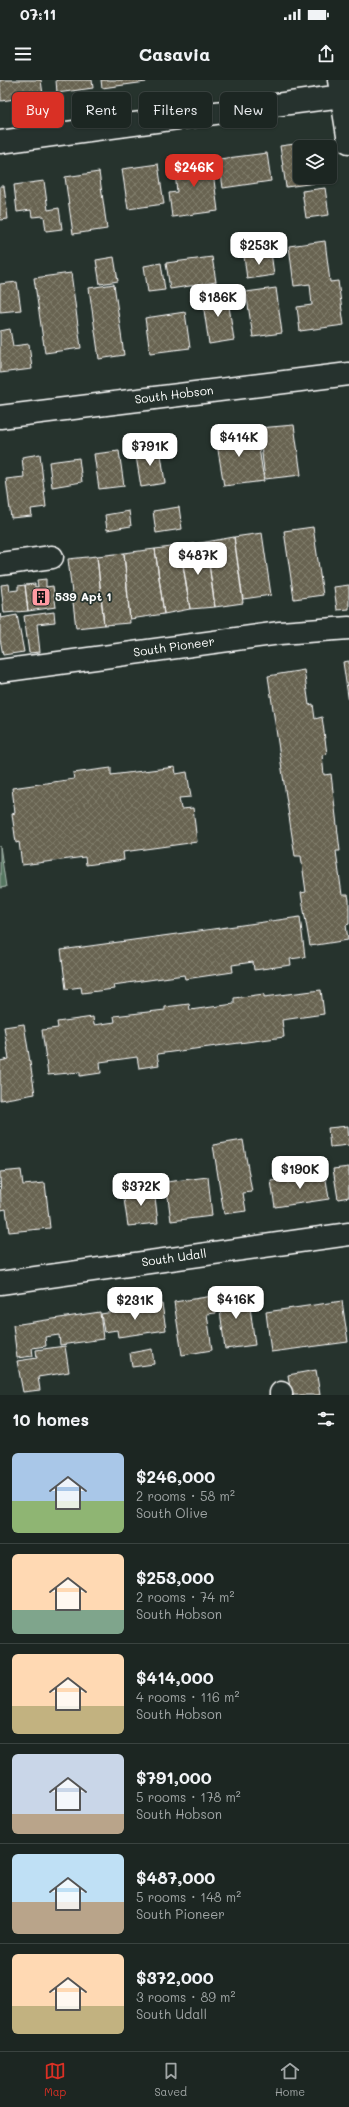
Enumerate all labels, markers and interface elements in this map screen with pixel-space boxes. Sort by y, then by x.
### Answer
text: 07:11 [20,4,56,24]
text: Casavia [139,42,210,66]
icon: menu [12,43,34,65]
icon: share [315,43,337,65]
chip: Buy [12,92,64,128]
chip: Rent [72,92,131,128]
chip: Filters [139,92,212,128]
chip: New [220,92,277,128]
map controls [293,140,337,184]
button: layers [293,140,337,184]
pin: $246K [166,154,222,188]
text: $246K [174,158,214,175]
pin: $253K [231,232,287,266]
text: $253K [239,236,279,253]
pin: $186K [190,284,246,318]
text: $186K [199,288,237,305]
street label: South Hobson [134,381,214,407]
pin: $414K [211,424,267,458]
text: $414K [220,428,258,445]
pin: $791K [122,433,178,467]
text: $791K [131,437,169,454]
pin: $487K [170,542,226,576]
text: $487K [178,546,218,563]
building icon: 539 Apt 1 [30,586,52,608]
place label: 539 Apt 1 [55,588,112,604]
street label: South Pioneer [132,632,216,660]
pin: $190K [272,1156,328,1190]
text: $190K [281,1160,319,1177]
pin: $372K [113,1173,169,1207]
text: $372K [122,1177,160,1194]
street label: South Udall [140,1245,207,1269]
pin: $416K [208,1286,264,1320]
pin: $231K [107,1287,163,1321]
text: $416K [217,1290,255,1307]
text: $231K [116,1291,154,1308]
text: 10 homes [12,1408,89,1430]
icon: filters [315,1408,337,1430]
text: $246,000 [136,1465,215,1487]
icon: home [44,1469,92,1517]
text: 2 rooms · 58 m² [136,1487,235,1504]
text: South Olive [136,1504,208,1521]
text: $253,000 [136,1566,214,1588]
icon: home [44,1570,92,1618]
text: 2 rooms · 74 m² [136,1588,234,1605]
text: South Hobson [136,1605,222,1622]
text: $414,000 [136,1666,214,1688]
icon: home [44,1670,92,1718]
text: 4 rooms · 116 m² [136,1688,239,1705]
text: South Hobson [136,1705,222,1722]
text: $791,000 [136,1766,212,1788]
icon: home [44,1770,92,1818]
text: 5 rooms · 178 m² [136,1788,241,1805]
text: South Hobson [136,1805,222,1822]
text: $487,000 [136,1866,215,1888]
icon: home [44,1870,92,1918]
text: 5 rooms · 148 m² [136,1888,241,1905]
text: South Pioneer [136,1905,225,1922]
text: $372,000 [136,1966,214,1988]
icon: home [44,1970,92,2018]
text: 3 rooms · 89 m² [136,1988,235,2005]
text: South Udall [136,2005,207,2022]
tab: Map [44,2060,66,2099]
tab: Saved [154,2060,187,2099]
tab: Home [275,2060,305,2099]

